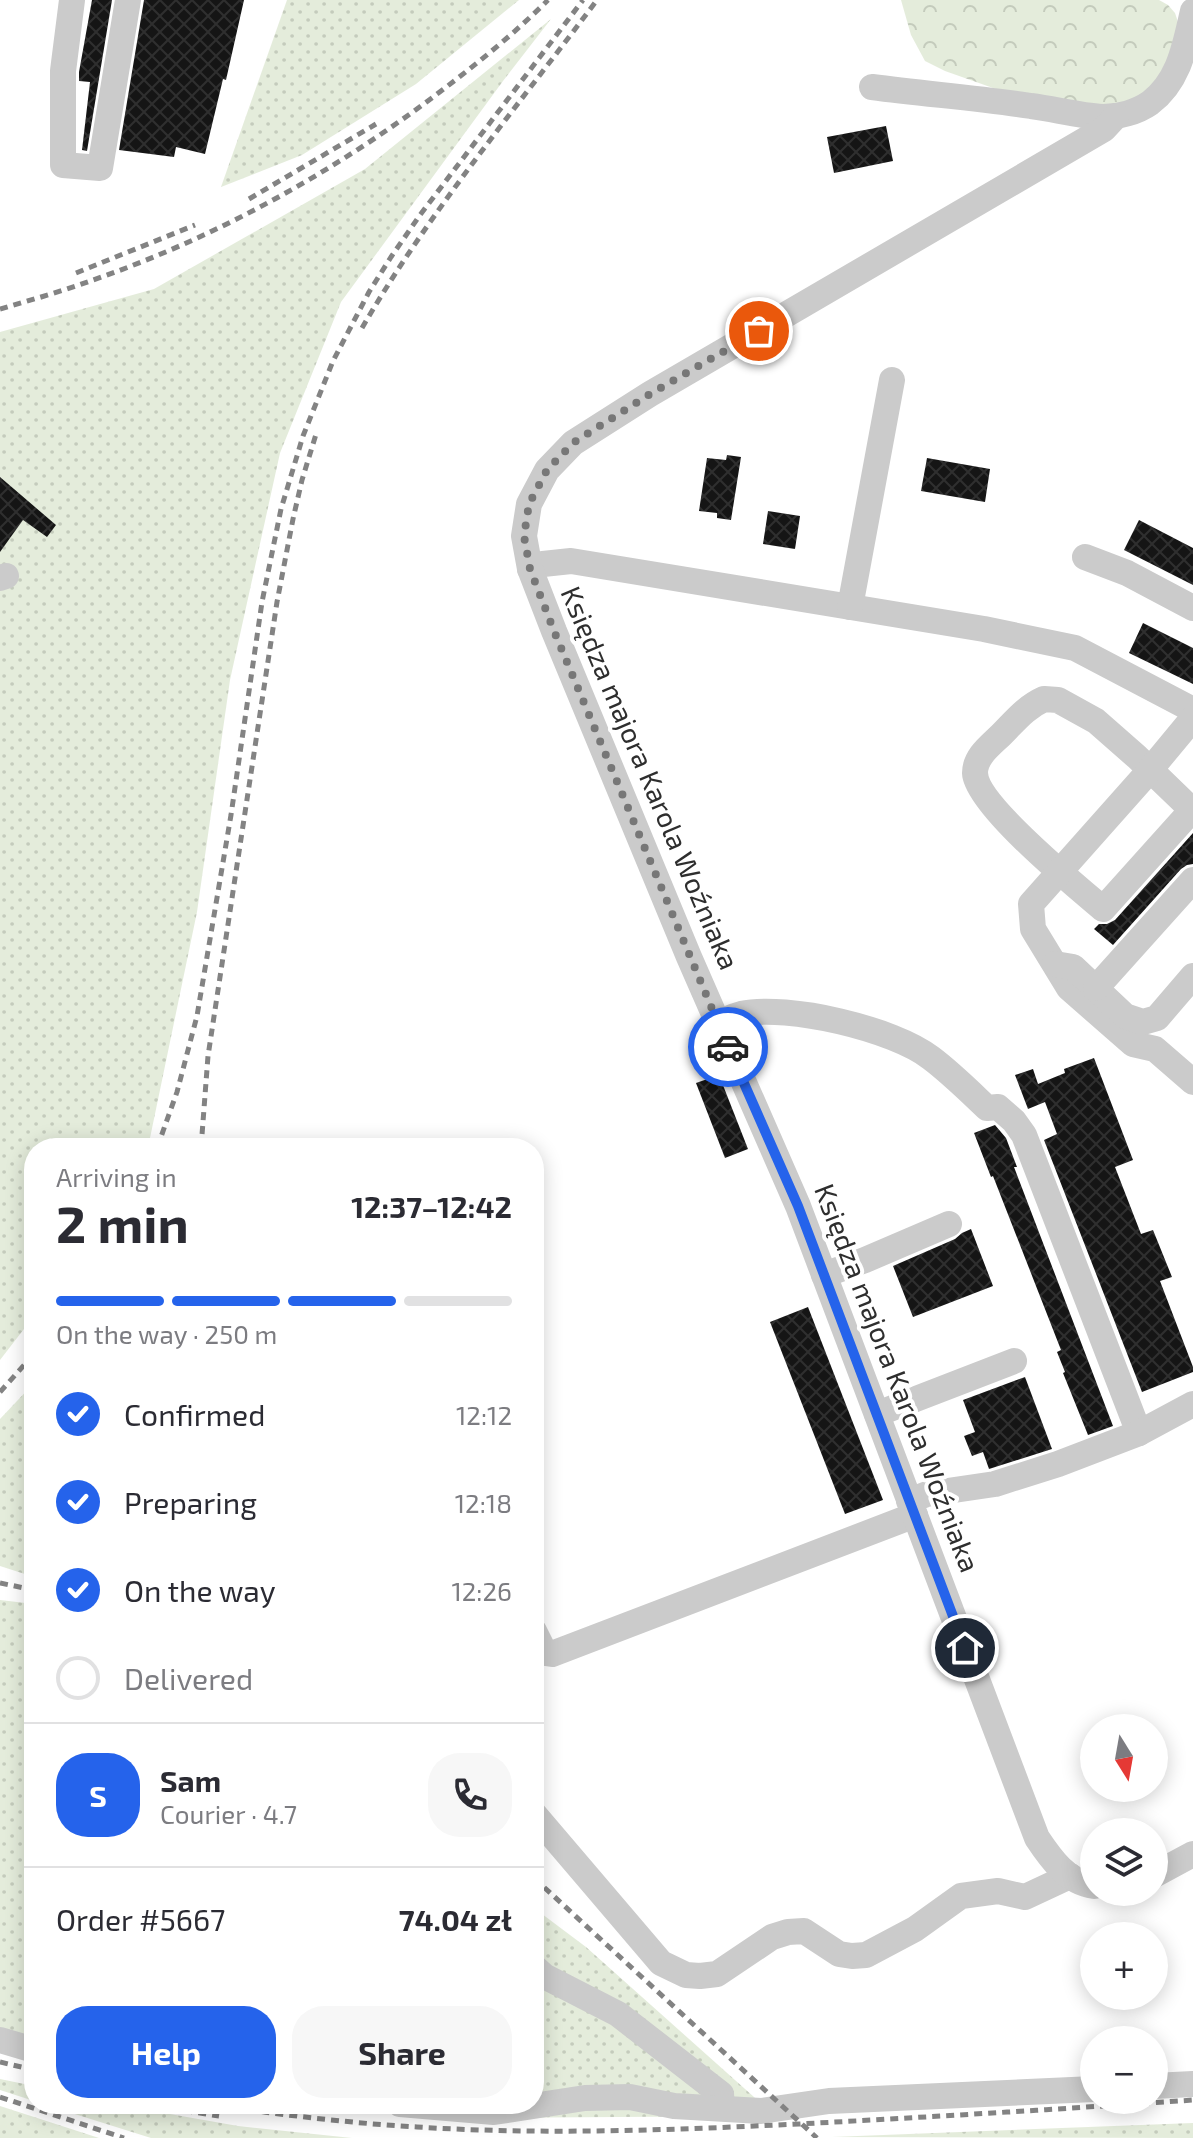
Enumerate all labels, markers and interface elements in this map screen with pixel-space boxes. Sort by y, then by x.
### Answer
pin [725,297,793,365]
icon: bag [737,309,781,353]
street label: Księdza majora Karola Woźniaka [555,581,747,974]
courier [688,1007,768,1087]
icon: car [706,1025,750,1069]
text: Arriving in [56,1161,177,1192]
street label: Księdza majora Karola Woźniaka [808,1179,988,1577]
text: 12:37–12:42 [351,1188,512,1224]
text: 2 min [56,1191,189,1253]
text: On the way · 250 m [56,1318,277,1349]
icon: check [56,1392,100,1436]
text: Confirmed [124,1396,265,1432]
text: 12:12 [456,1399,512,1430]
icon: check [56,1480,100,1524]
text: Preparing [124,1484,257,1520]
text: 12:18 [455,1487,512,1518]
icon: check [56,1568,100,1612]
text: On the way [124,1572,276,1608]
text: 12:26 [451,1575,512,1606]
pin [931,1614,999,1682]
icon: home [943,1626,987,1670]
text: Delivered [124,1660,253,1696]
north arrow [1080,1714,1168,1802]
map controls [1080,1714,1168,2114]
button: phone [428,1753,512,1837]
text: Sam [160,1762,221,1798]
text: S [89,1777,107,1813]
text: Courier · 4.7 [160,1798,297,1829]
button: layers [1080,1818,1168,1906]
text: Order #5667 [56,1901,225,1937]
text: 74.04 zł [399,1901,512,1937]
button: + [1080,1922,1168,2010]
button: Help [56,2006,276,2098]
button: Share [292,2006,512,2098]
button: − [1080,2026,1168,2114]

